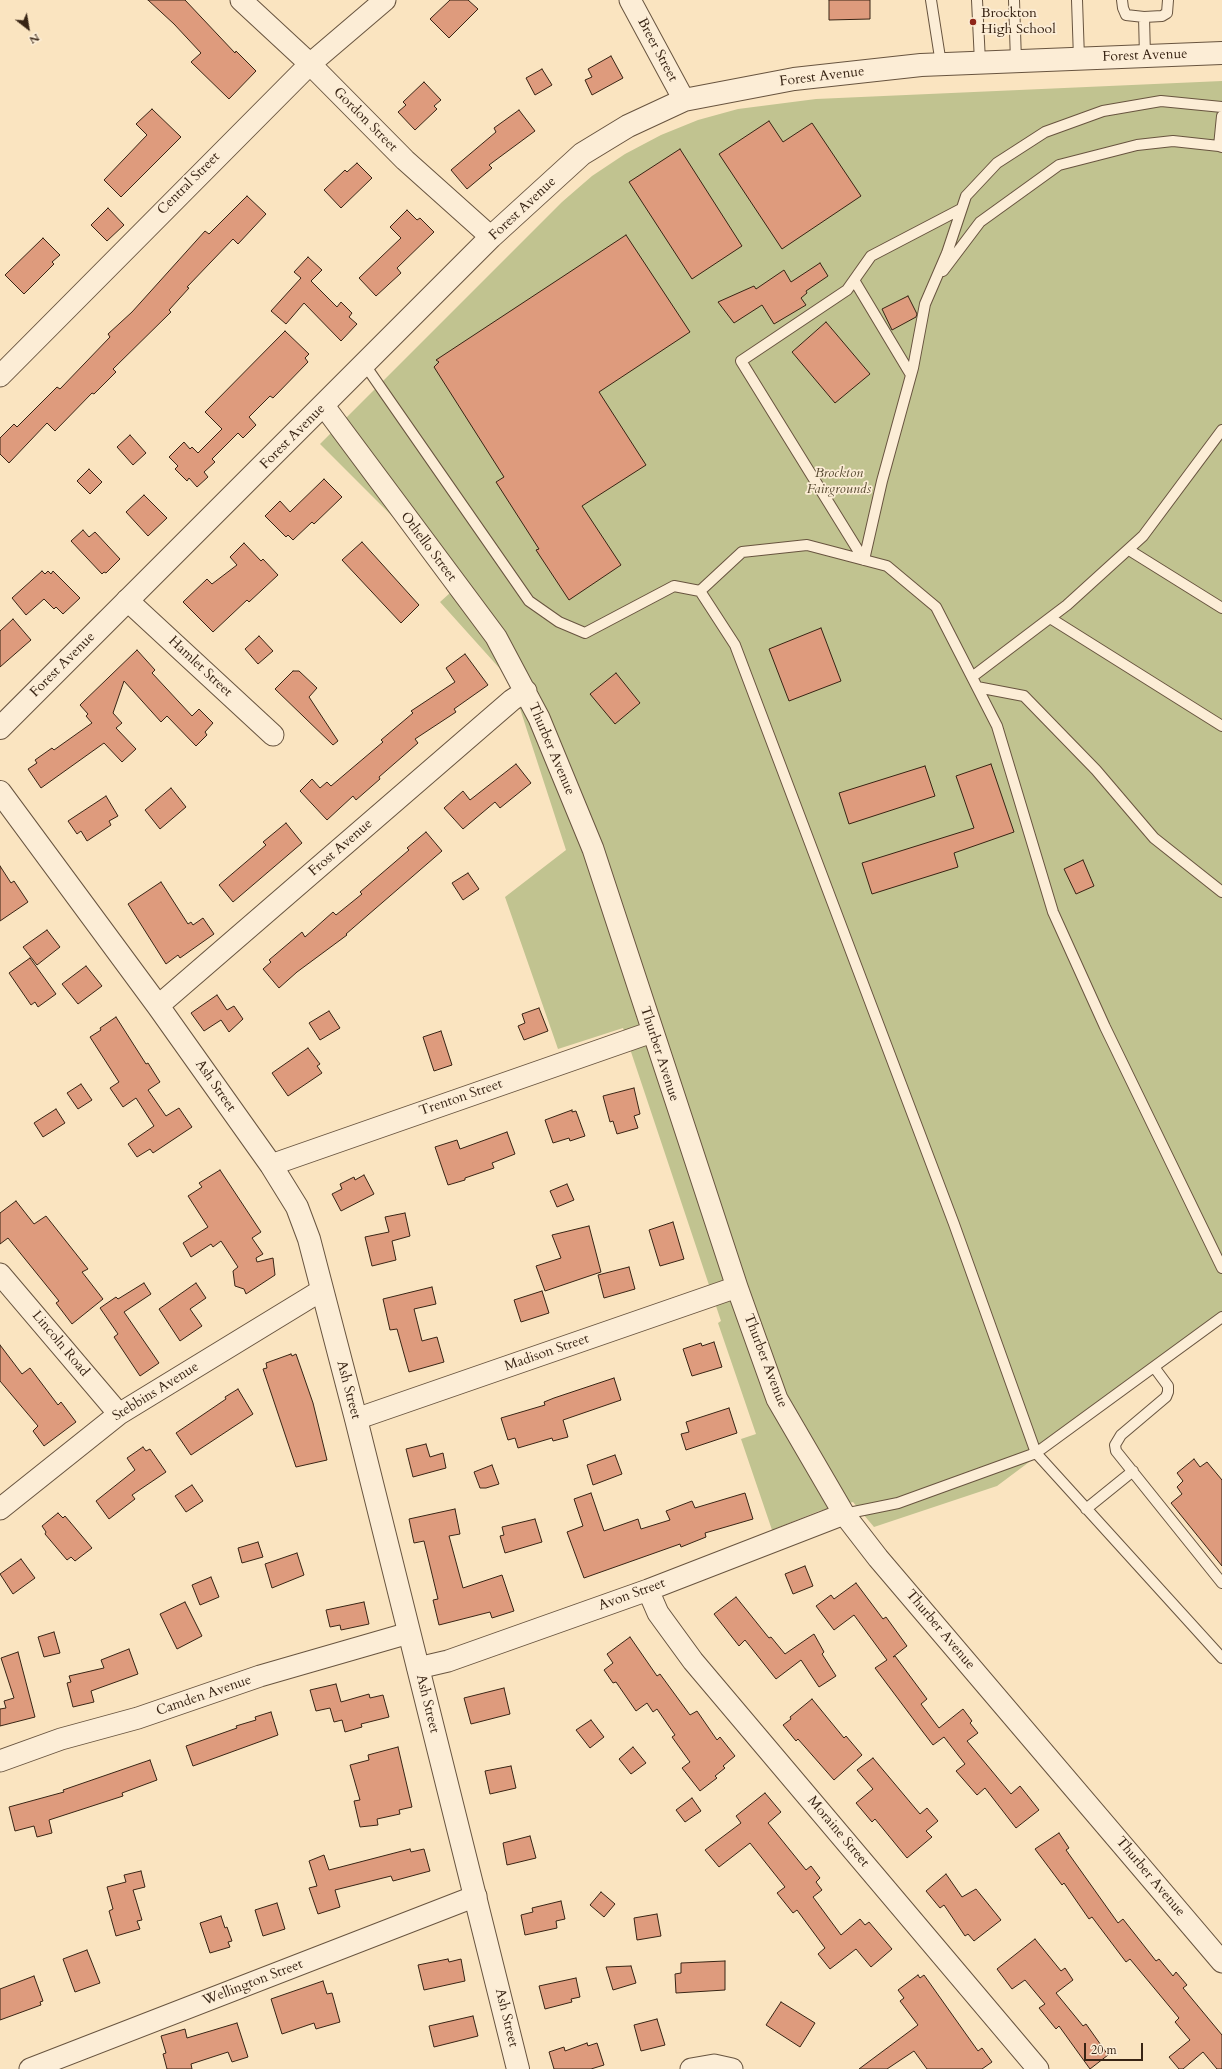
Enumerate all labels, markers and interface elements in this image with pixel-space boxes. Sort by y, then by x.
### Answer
place label: Brockton High School [981,6,1056,38]
north arrow [8,8,48,48]
street label: Breer Street [633,15,681,85]
marker: Brockton High School [968,17,978,27]
text: N [26,30,42,48]
street label: Forest Avenue [1102,46,1188,66]
street label: Forest Avenue [779,63,865,91]
street label: Gordon Street [329,84,401,156]
street label: Central Street [154,149,224,219]
street label: Forest Avenue [486,174,560,244]
street label: Forest Avenue [257,401,329,473]
park label: Brockton Fairgrounds [807,466,871,498]
street label: Othello Street [396,509,460,585]
street label: Forest Avenue [27,629,99,701]
street label: Hamlet Street [165,633,235,701]
street label: Thurber Avenue [524,700,578,798]
street label: Frost Avenue [306,816,376,880]
street label: Thurber Avenue [636,1004,682,1104]
street label: Ash Street [191,1057,239,1115]
street label: Trenton Street [417,1076,505,1120]
street label: Lincoln Road [28,1308,92,1380]
street label: Thurber Avenue [739,1312,791,1410]
street label: Madison Street [503,1331,591,1375]
street label: Stebbins Avenue [110,1359,202,1425]
street label: Ash Street [332,1359,364,1421]
street label: Avon Street [596,1575,668,1615]
street label: Thurber Avenue [902,1587,978,1673]
street label: Camden Avenue [154,1672,254,1720]
street label: Ash Street [412,1673,442,1735]
street label: Moraine Street [803,1793,873,1871]
street label: Thurber Avenue [1112,1834,1188,1920]
street label: Wellington Street [200,1956,306,2010]
street label: Ash Street [491,1987,521,2049]
scale bar [1086,2035,1145,2061]
text: 20 m [1091,2042,1117,2058]

